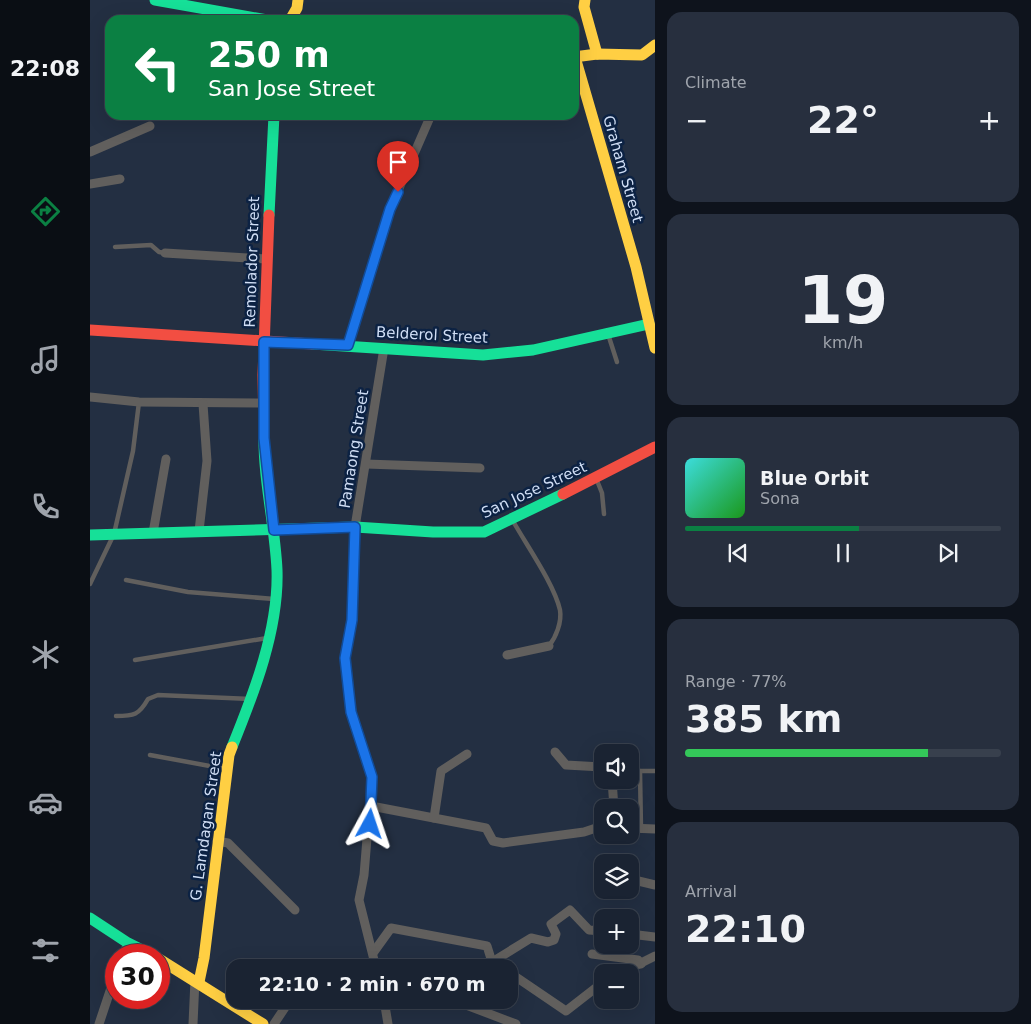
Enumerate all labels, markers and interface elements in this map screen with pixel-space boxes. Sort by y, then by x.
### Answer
icon: left [125,35,190,100]
text: 250 m [208,35,330,75]
text: 22:08 [10,56,80,81]
text: Climate [685,73,747,92]
text: San Jose Street [208,76,375,101]
text: 22° [807,98,879,142]
text: − [685,104,708,137]
text: + [978,104,1001,137]
street label: Graham Street [599,113,647,225]
pin [377,141,419,192]
icon: arrive [384,148,412,176]
icon: directions [28,194,63,229]
street label: Remolador Street [241,196,263,328]
text: 19 [798,263,888,338]
street label: Belderol Street [376,323,488,347]
text: km/h [823,333,863,352]
icon: music [28,342,63,377]
street label: Pamaong Street [336,388,372,510]
street label: San Jose Street [479,458,590,522]
text: Blue Orbit [760,467,869,489]
icon: phone [28,489,63,524]
text: Sona [760,489,800,508]
icon: previous [724,539,752,567]
icon: pause [829,539,857,567]
icon: next [934,539,962,567]
icon: climate [28,637,63,672]
text: Range · 77% [685,672,787,691]
text: 385 km [685,697,842,741]
map controls [594,744,639,1009]
button: sound [594,744,639,789]
street label: G. Lamdagan Street [187,750,225,902]
icon: car [28,785,63,820]
position arrow [343,797,395,849]
button: search [594,799,639,844]
button: layers [594,854,639,899]
text: Arrival [685,882,737,901]
text: 22:10 [685,907,806,951]
button: + [594,909,639,954]
icon: filters [28,933,63,968]
speed limit sign: 30 [105,944,170,1009]
button: − [594,964,639,1009]
text: 22:10 · 2 min · 670 m [258,973,486,995]

